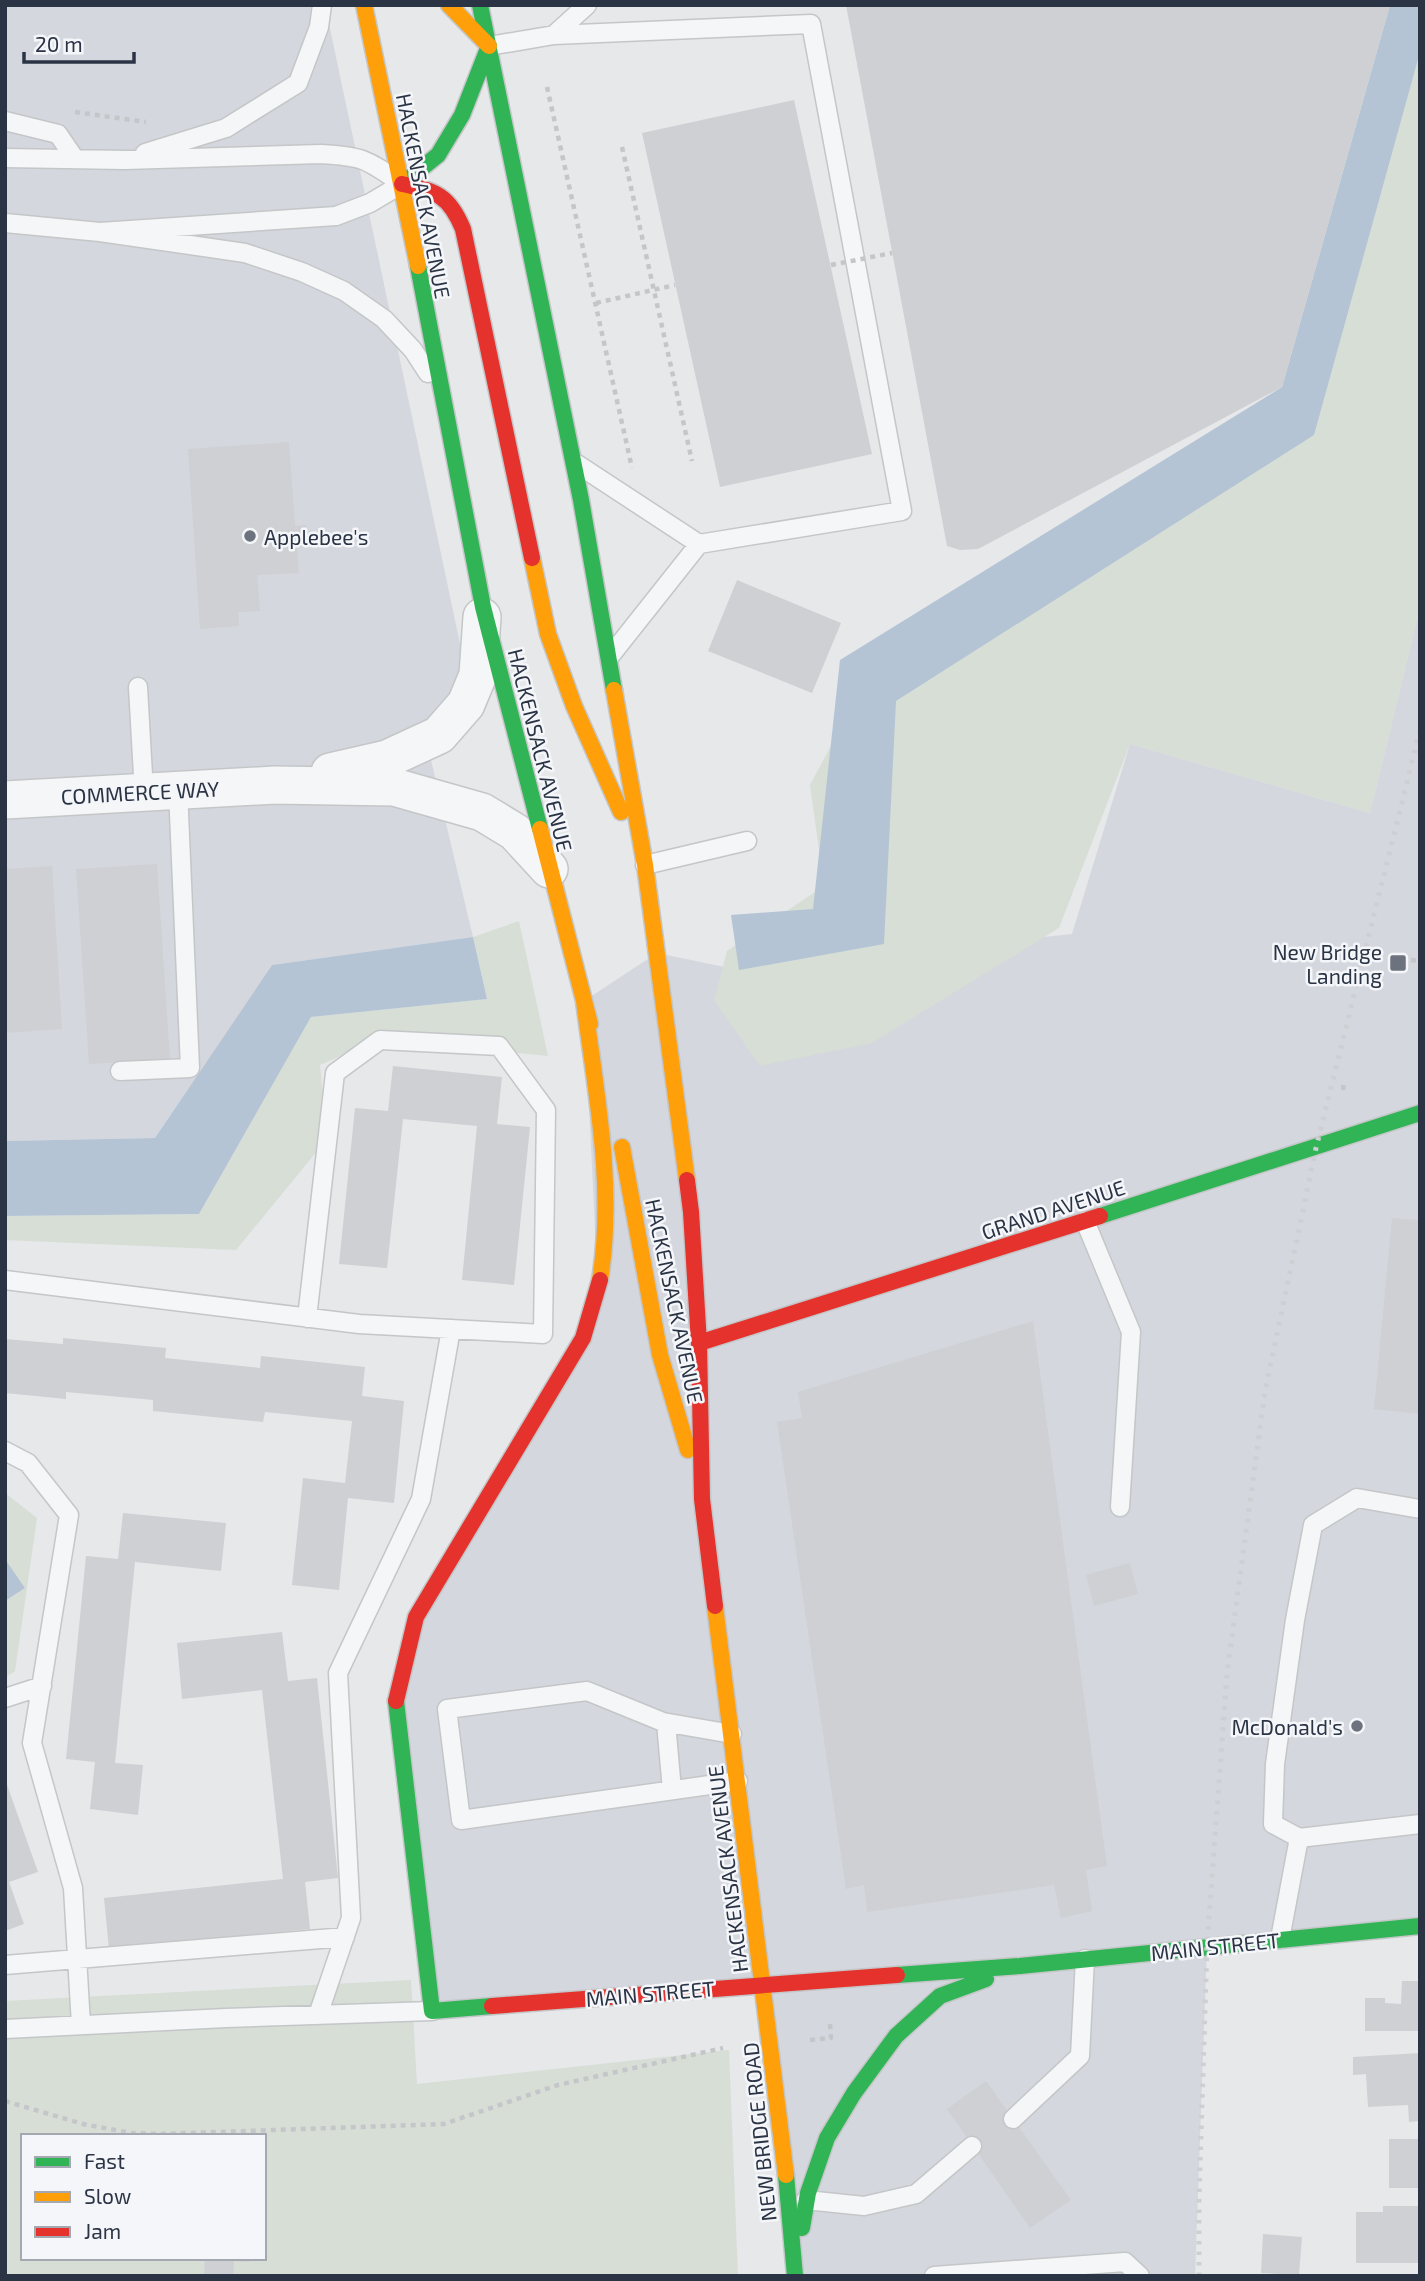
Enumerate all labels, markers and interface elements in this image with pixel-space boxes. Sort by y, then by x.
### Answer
scale bar [24,21,135,65]
text: 20 m [35,31,83,56]
street label: HACKENSACK AVENUE [392,91,456,301]
place label: Applebee's [264,524,368,549]
marker: Applebee's [242,528,258,544]
street label: HACKENSACK AVENUE [504,646,578,854]
street label: COMMERCE WAY [60,775,220,809]
place label: New Bridge Landing [1273,939,1382,988]
marker: New Bridge Landing [1388,953,1408,973]
street label: GRAND AVENUE [978,1174,1128,1244]
street label: HACKENSACK AVENUE [641,1196,709,1406]
place label: McDonald's [1231,1714,1343,1739]
marker: McDonald's [1349,1718,1365,1734]
street label: HACKENSACK AVENUE [702,1764,752,1974]
street label: MAIN STREET [1149,1927,1281,1965]
street label: MAIN STREET [585,1975,715,2011]
street label: NEW BRIDGE ROAD [737,2041,781,2223]
legend [21,2134,266,2260]
text: Fast [84,2148,125,2173]
text: Slow [84,2183,131,2208]
text: Jam [84,2218,121,2243]

